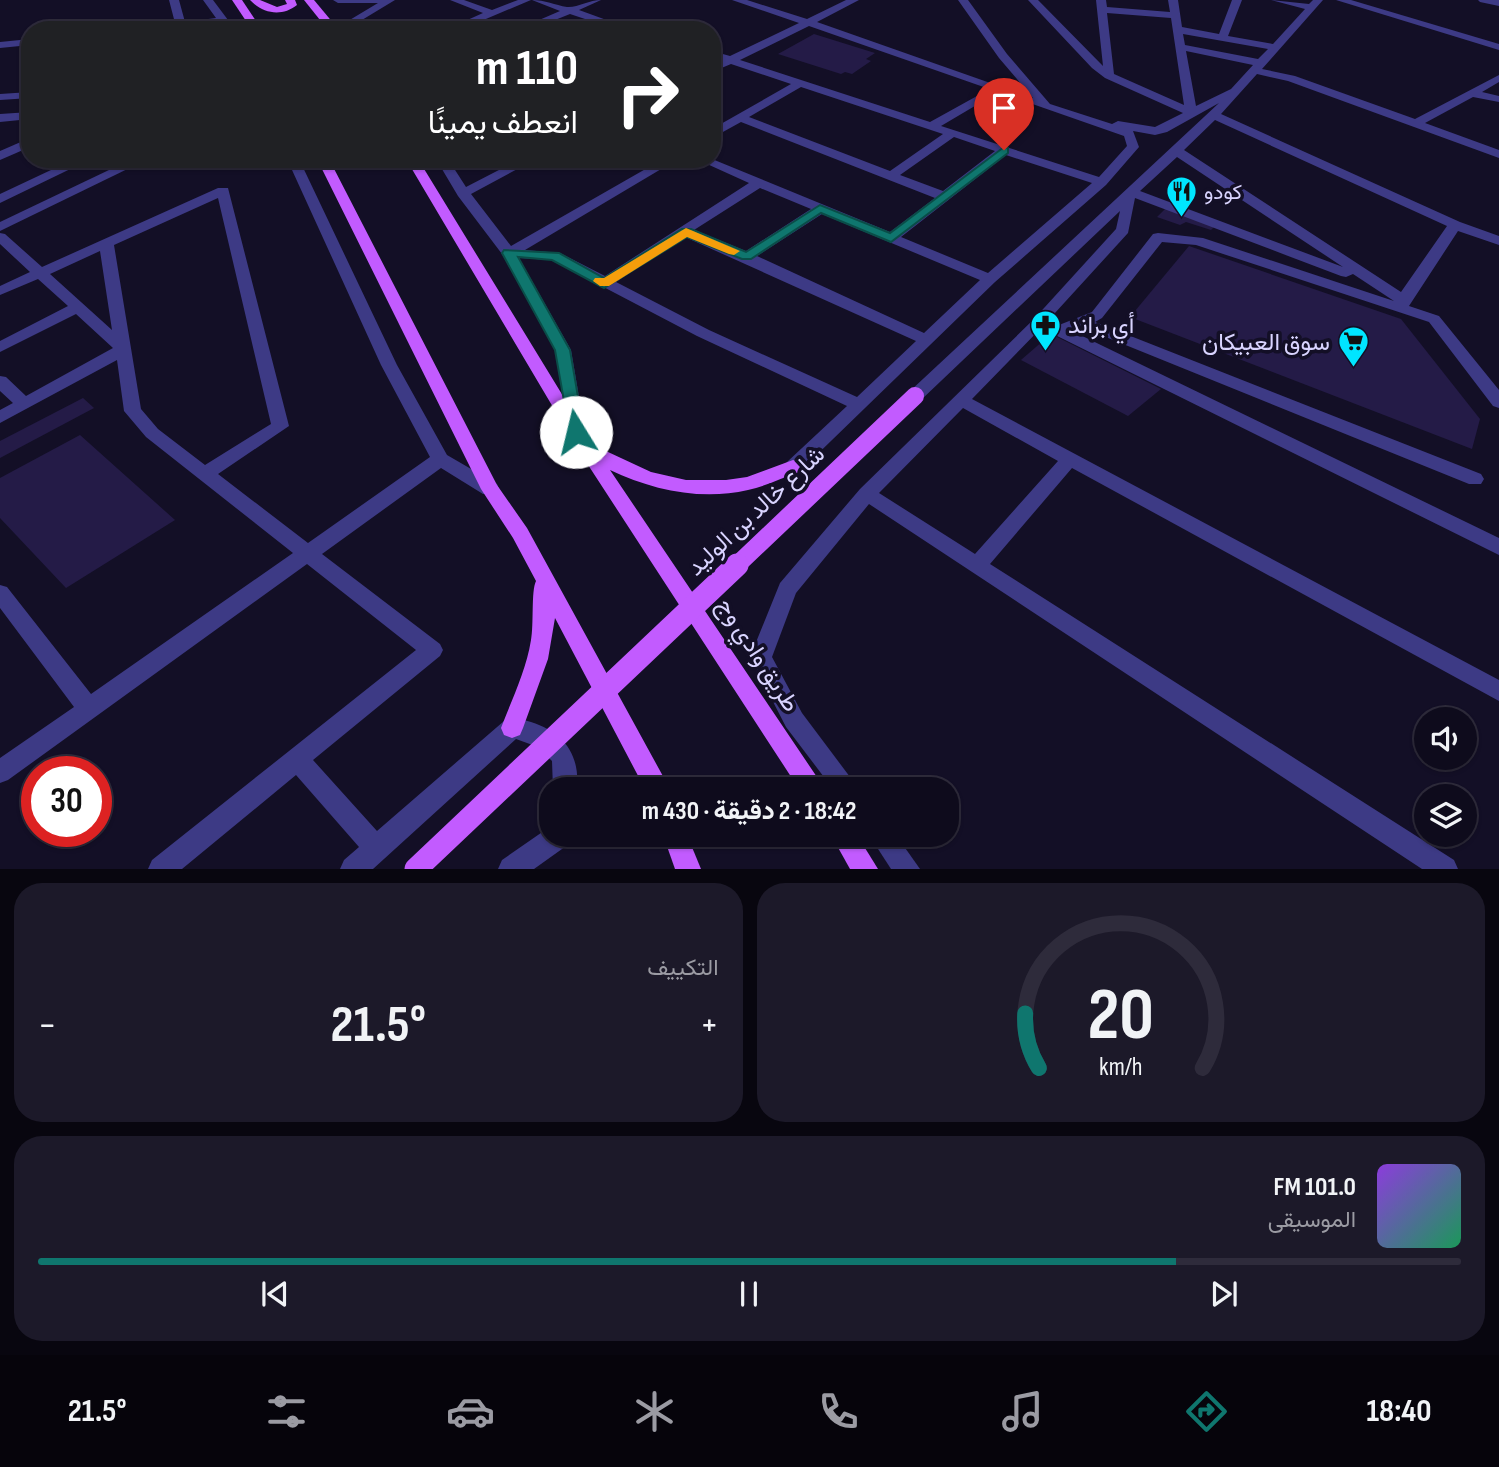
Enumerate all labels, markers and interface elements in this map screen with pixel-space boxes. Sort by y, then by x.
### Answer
text: 110 m [476,40,578,99]
icon: right [602,49,693,140]
pin [974,78,1034,150]
icon: arrive [985,89,1023,127]
text: انعطف يمينًا [428,104,578,143]
restaurant icon: كودو [1164,175,1198,219]
place label: كودو [1204,180,1242,205]
pharmacy icon: أي براند [1028,308,1062,352]
place label: أي براند [1068,311,1135,344]
supermarket icon: سوق العبيكان [1336,325,1370,369]
place label: سوق العبيكان [1202,328,1330,357]
position arrow [539,395,613,469]
street label: شارع خالد بن الوليد [681,440,832,583]
street label: طريق وادي وج [707,593,806,720]
map controls [1414,707,1477,847]
button: sound [1414,707,1477,770]
speed limit sign: 30 [21,756,112,847]
button: layers [1414,784,1477,847]
text: 18:42 · 2 دقيقة · 430 m [642,796,856,827]
text: التكييف [647,954,719,982]
text: 20 [1087,973,1154,1061]
text: 21.5° [331,994,426,1057]
text: − [38,1003,57,1048]
text: + [700,1003,719,1048]
text: km/h [1099,1052,1142,1083]
text: 101.0 FM [1274,1172,1356,1203]
text: الموسيقى [1268,1206,1356,1234]
icon: previous [256,1275,294,1313]
icon: pause [730,1275,768,1313]
icon: next [1205,1275,1243,1313]
icon: filters [262,1387,311,1436]
icon: car [446,1387,495,1436]
icon: climate [630,1387,679,1436]
icon: phone [814,1387,863,1436]
icon: music [998,1387,1047,1436]
icon: directions [1182,1387,1231,1436]
text: 21.5° [68,1392,126,1431]
text: 18:40 [1367,1392,1431,1431]

